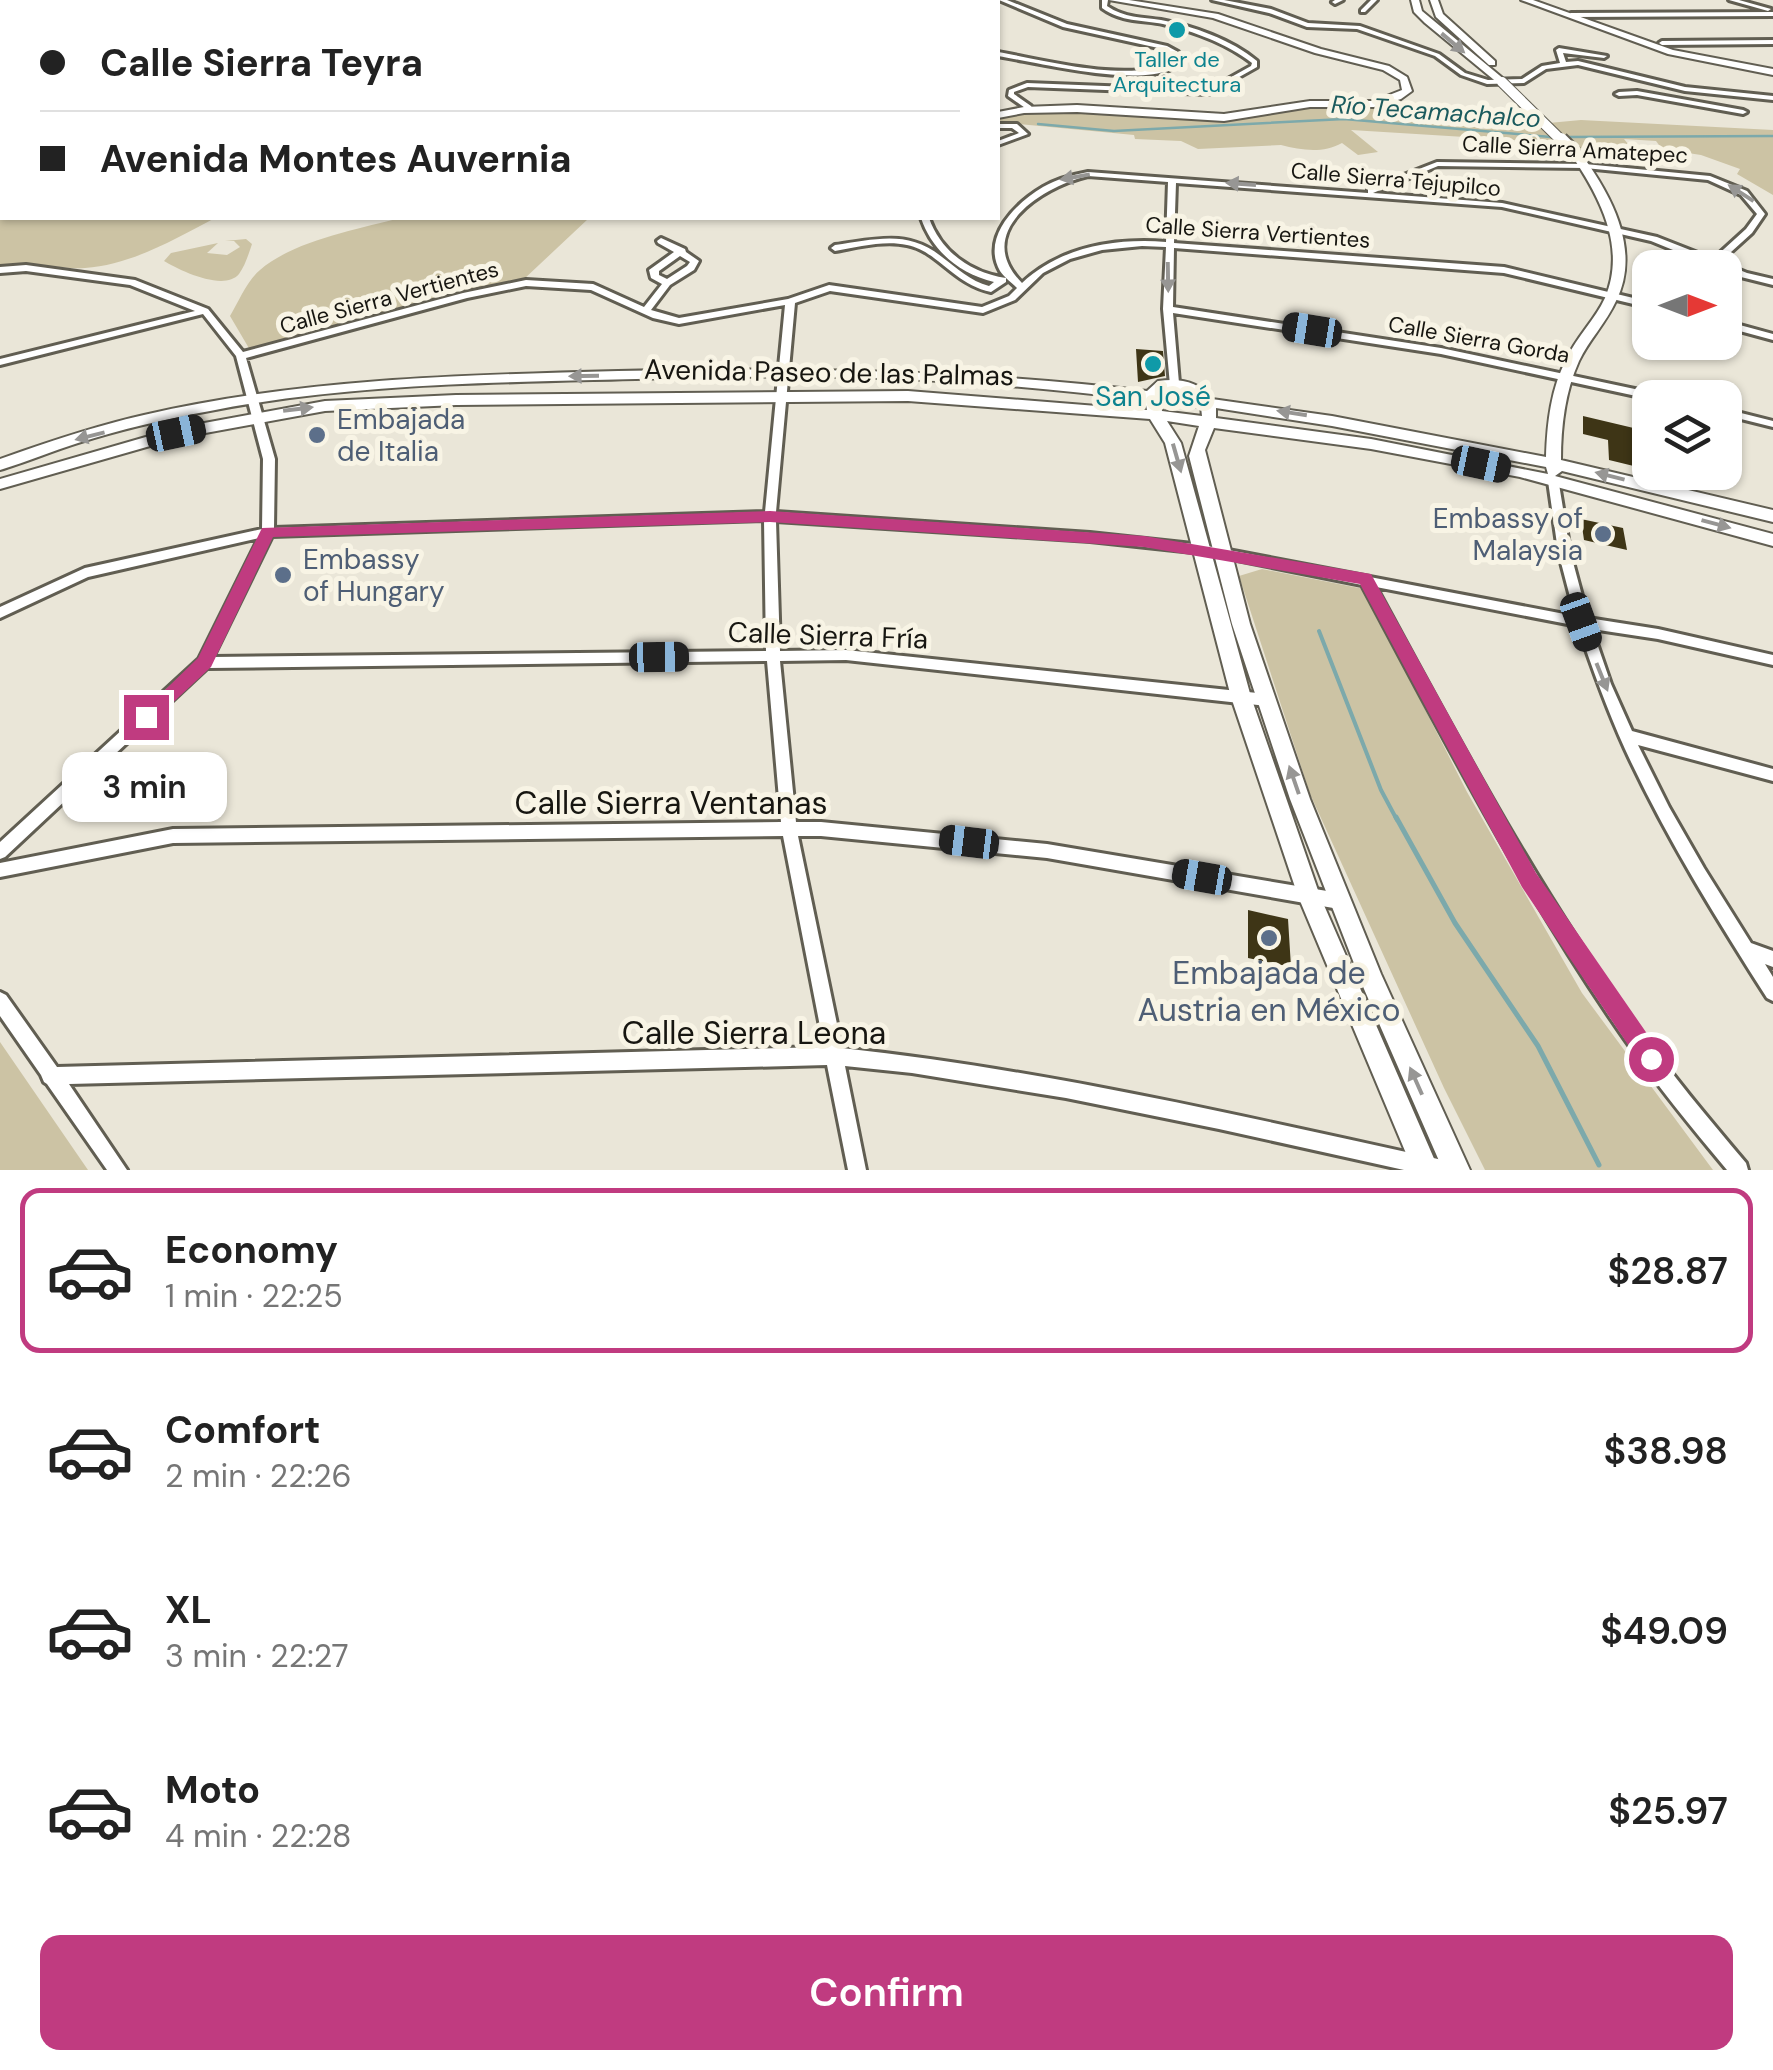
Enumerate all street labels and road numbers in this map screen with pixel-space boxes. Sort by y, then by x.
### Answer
street label: Calle Sierra Amatepec [1461,129,1689,170]
street label: Calle Sierra Tejupilco [1290,156,1502,203]
street label: Calle Sierra Vertientes [1145,210,1371,255]
street label: Calle Sierra Vertientes [277,254,502,341]
street label: Calle Sierra Gorda [1386,309,1572,370]
street label: Avenida Paseo de las Palmas [644,351,1014,394]
street label: Calle Sierra Fría [727,614,929,657]
street label: Calle Sierra Ventanas [515,782,828,824]
street label: Calle Sierra Leona [622,1012,886,1054]

